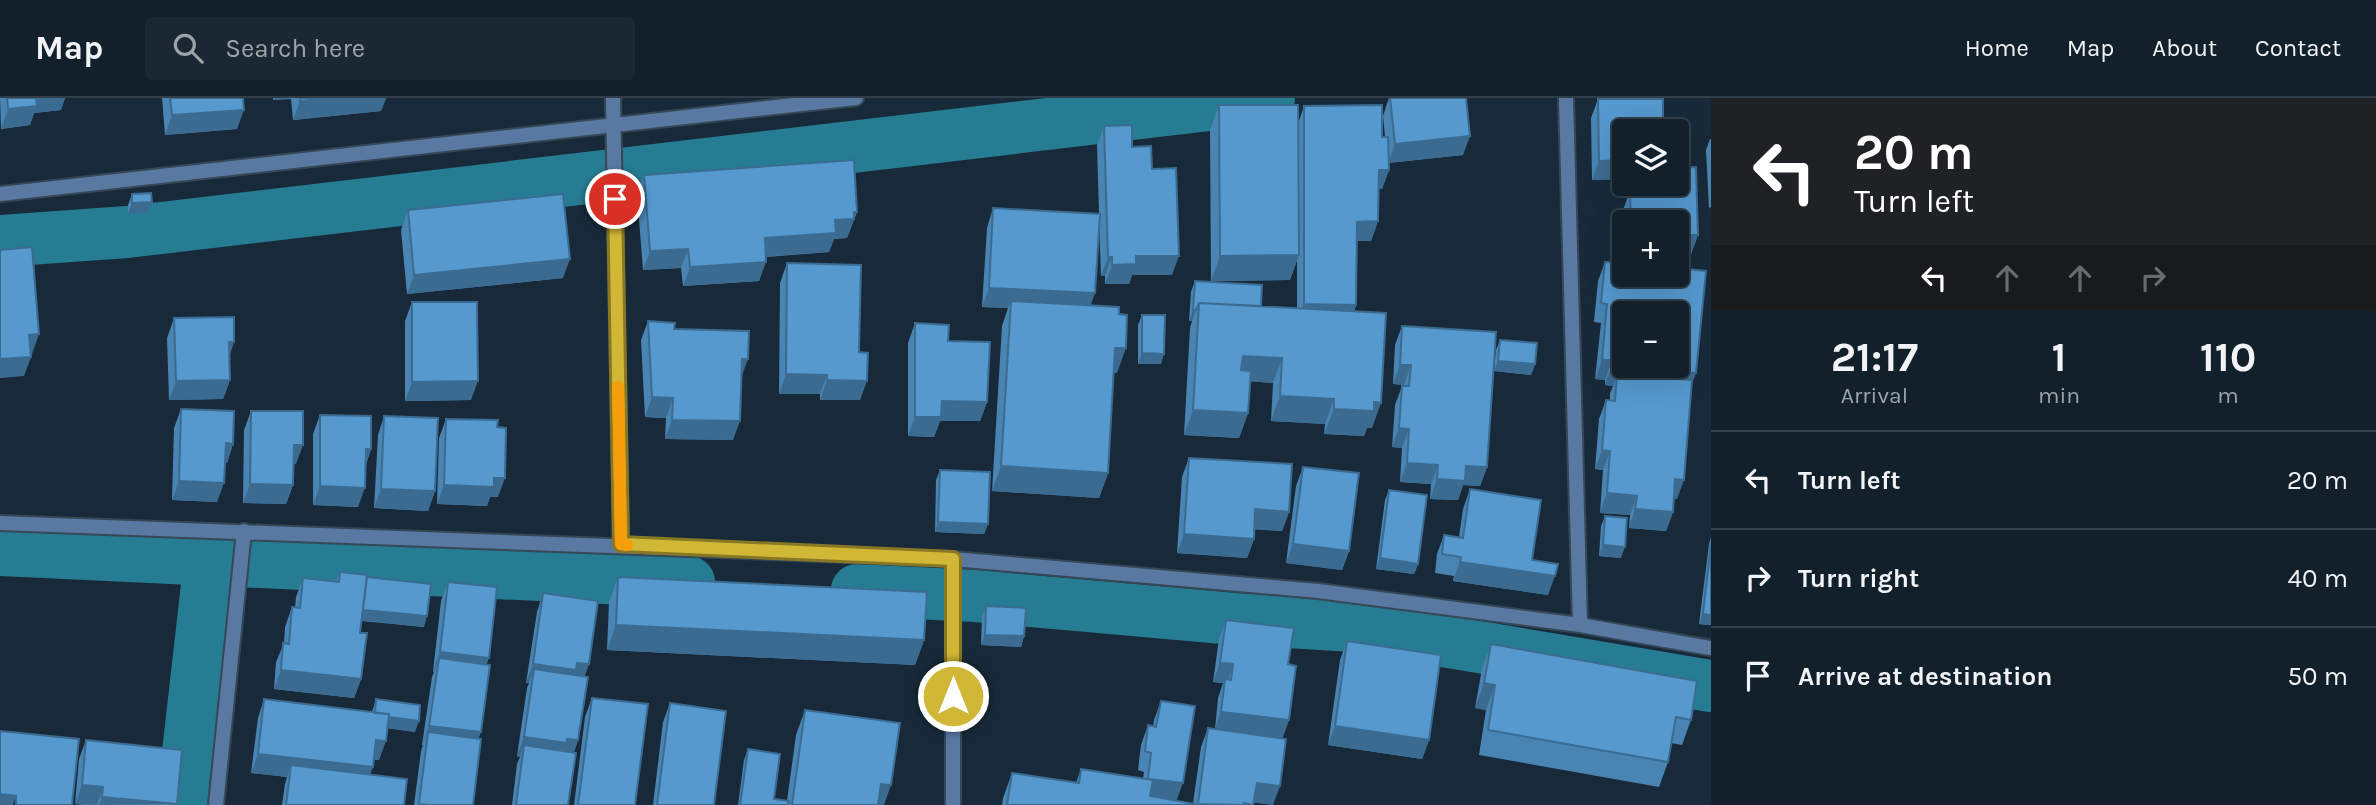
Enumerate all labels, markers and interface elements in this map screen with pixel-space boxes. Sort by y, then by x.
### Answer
search box [145,17,635,80]
text: Map [35,29,103,67]
icon: search [169,29,207,67]
text: Search here [225,33,365,64]
text: Home [1965,34,2029,62]
text: Map [2067,34,2114,62]
text: About [2152,34,2217,62]
text: Contact [2255,34,2341,62]
map controls [1612,119,1689,378]
button: layers [1612,119,1689,196]
text: 20 m [1854,124,1974,181]
icon: left [1739,126,1830,217]
pin [585,169,645,229]
icon: arrive [596,180,634,218]
text: Turn left [1854,183,1974,220]
button: + [1612,210,1689,287]
icon: left [1915,259,1953,297]
icon: ahead [1988,259,2026,297]
icon: ahead [2061,259,2099,297]
icon: right [2134,259,2172,297]
button: − [1612,301,1689,378]
text: 21:17 [1831,332,1918,382]
text: 1 [2052,332,2067,382]
text: 110 [2200,332,2256,382]
text: Arrival [1841,382,1908,409]
text: min [2038,382,2080,409]
text: m [2217,382,2239,409]
icon: left [1739,461,1777,499]
text: Turn left [1798,465,1900,496]
text: 20 m [2287,465,2348,496]
icon: right [1739,559,1777,597]
text: Turn right [1798,563,1919,594]
text: 40 m [2288,563,2348,594]
icon: arrive [1739,657,1777,695]
position arrow [916,659,990,733]
text: Arrive at destination [1798,661,2052,692]
text: 50 m [2287,661,2348,692]

